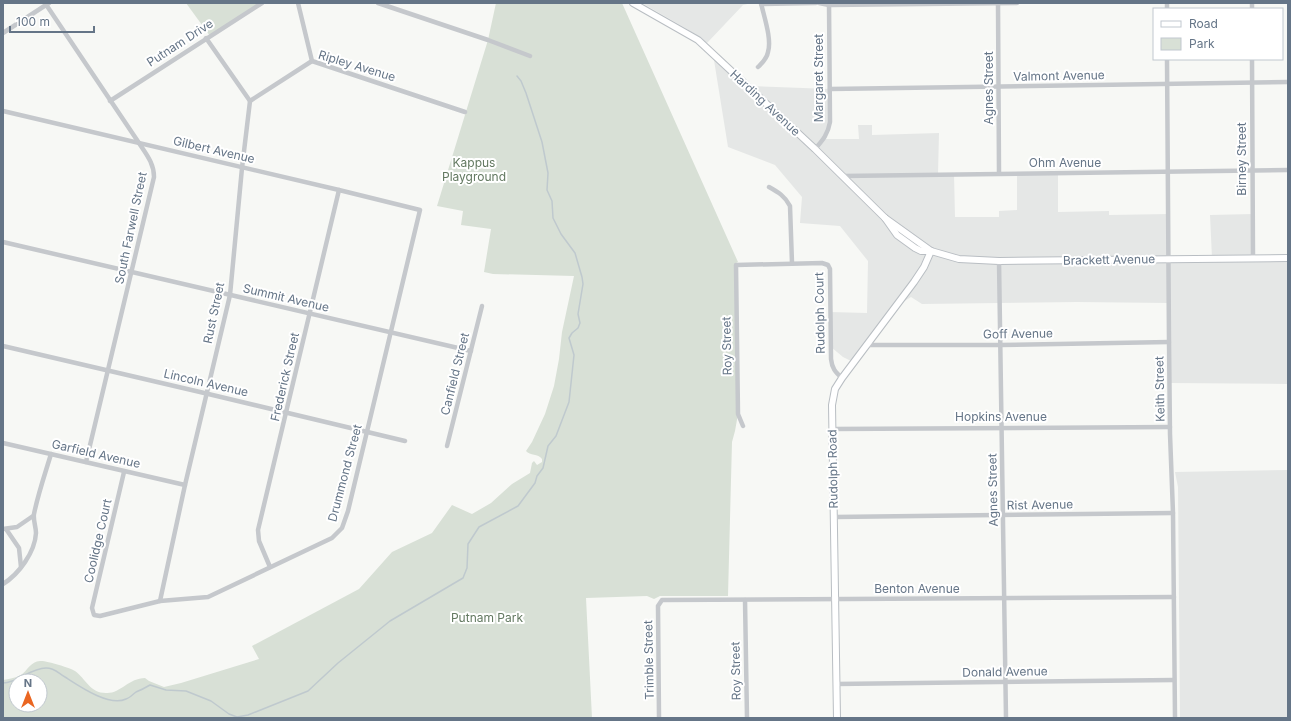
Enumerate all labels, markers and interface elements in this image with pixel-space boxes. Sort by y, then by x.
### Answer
scale bar [10,8,94,34]
legend [1153,8,1283,60]
text: 100 m [16,14,50,29]
street label: Putnam Drive [144,16,216,70]
text: Road [1189,16,1218,31]
street label: Margaret Street [811,34,826,122]
text: Park [1189,36,1215,51]
street label: Ripley Avenue [317,47,398,84]
street label: Agnes Street [981,51,996,125]
street label: Harding Avenue [727,66,803,139]
street label: Valmont Avenue [1013,67,1105,84]
street label: Birney Street [1234,122,1249,196]
street label: Gilbert Avenue [172,133,256,166]
park label: Kappus Playground [442,155,506,184]
street label: Ohm Avenue [1029,155,1101,170]
street label: South Farwell Street [111,170,150,285]
street label: Brackett Avenue [1063,251,1155,268]
street label: Rudolph Court [811,272,828,354]
street label: Summit Avenue [241,280,331,315]
street label: Rust Street [200,281,227,345]
street label: Roy Street [718,317,735,375]
street label: Goff Avenue [983,325,1053,342]
street label: Frederick Street [267,331,302,423]
street label: Canfield Street [437,331,472,417]
street label: Keith Street [1151,356,1168,422]
street label: Lincoln Avenue [162,365,250,400]
street label: Hopkins Avenue [955,409,1047,424]
street label: Drummond Street [324,422,365,523]
street label: Rudolph Road [824,429,841,509]
street label: Garfield Avenue [50,436,142,471]
street label: Agnes Street [984,453,1001,527]
street label: Rist Avenue [1007,496,1073,513]
street label: Coolidge Court [81,497,114,584]
street label: Benton Avenue [874,581,960,596]
park label: Putnam Park [451,610,523,625]
street label: Trimble Street [640,620,657,700]
street label: Roy Street [727,642,744,700]
street label: Donald Avenue [962,663,1048,680]
north arrow [8,673,48,713]
text: N [24,676,32,690]

